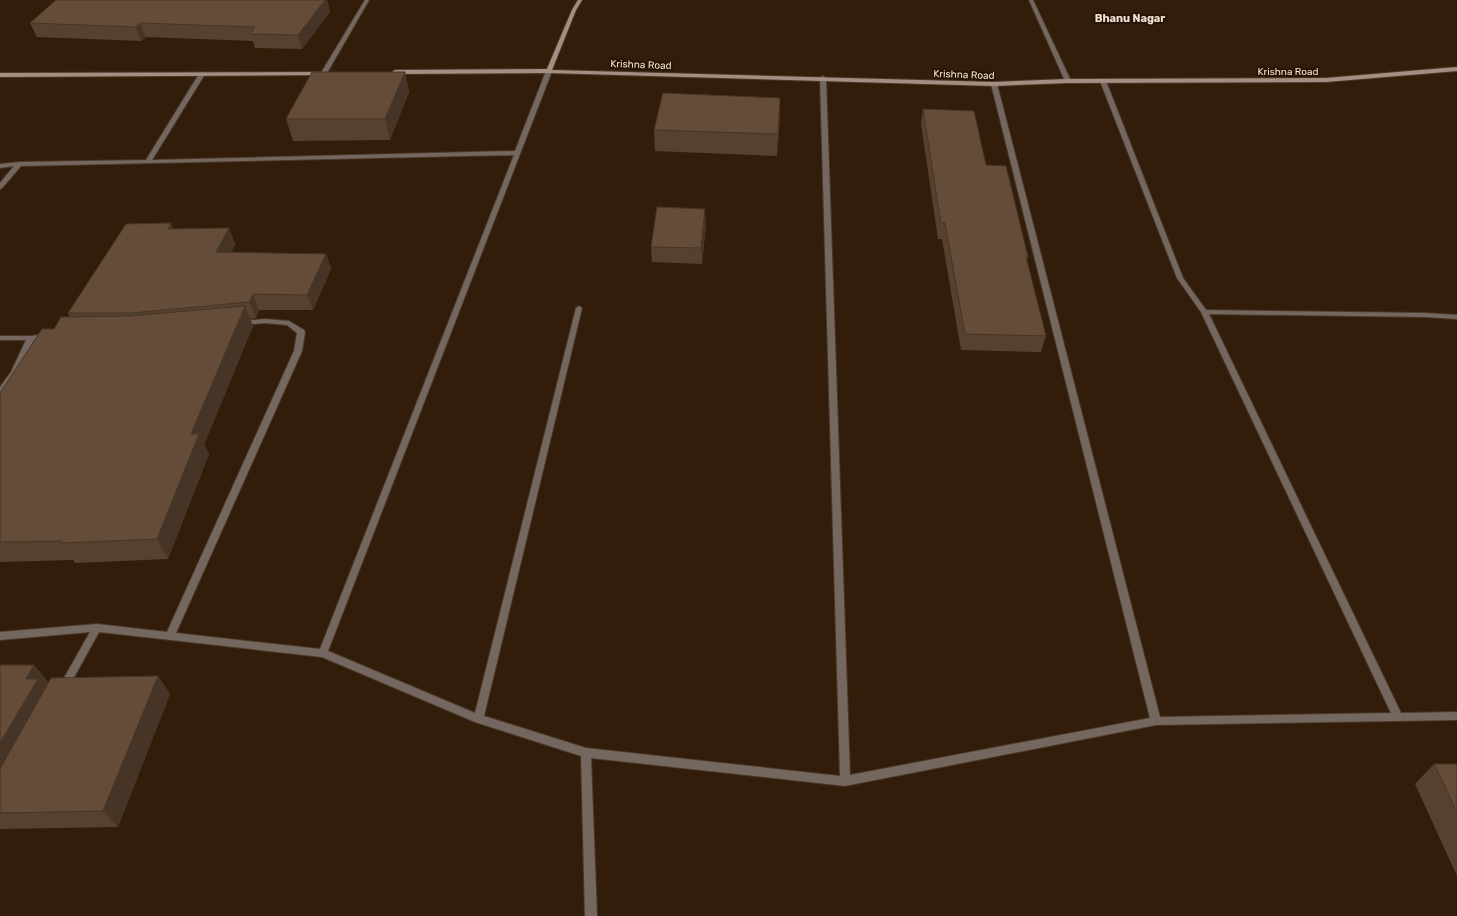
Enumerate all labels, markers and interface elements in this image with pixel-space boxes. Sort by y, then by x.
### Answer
district label: Bhanu Nagar [1095,12,1165,25]
street label: Krishna Road [610,58,672,72]
street label: Krishna Road [1257,66,1319,78]
street label: Krishna Road [933,68,995,82]

